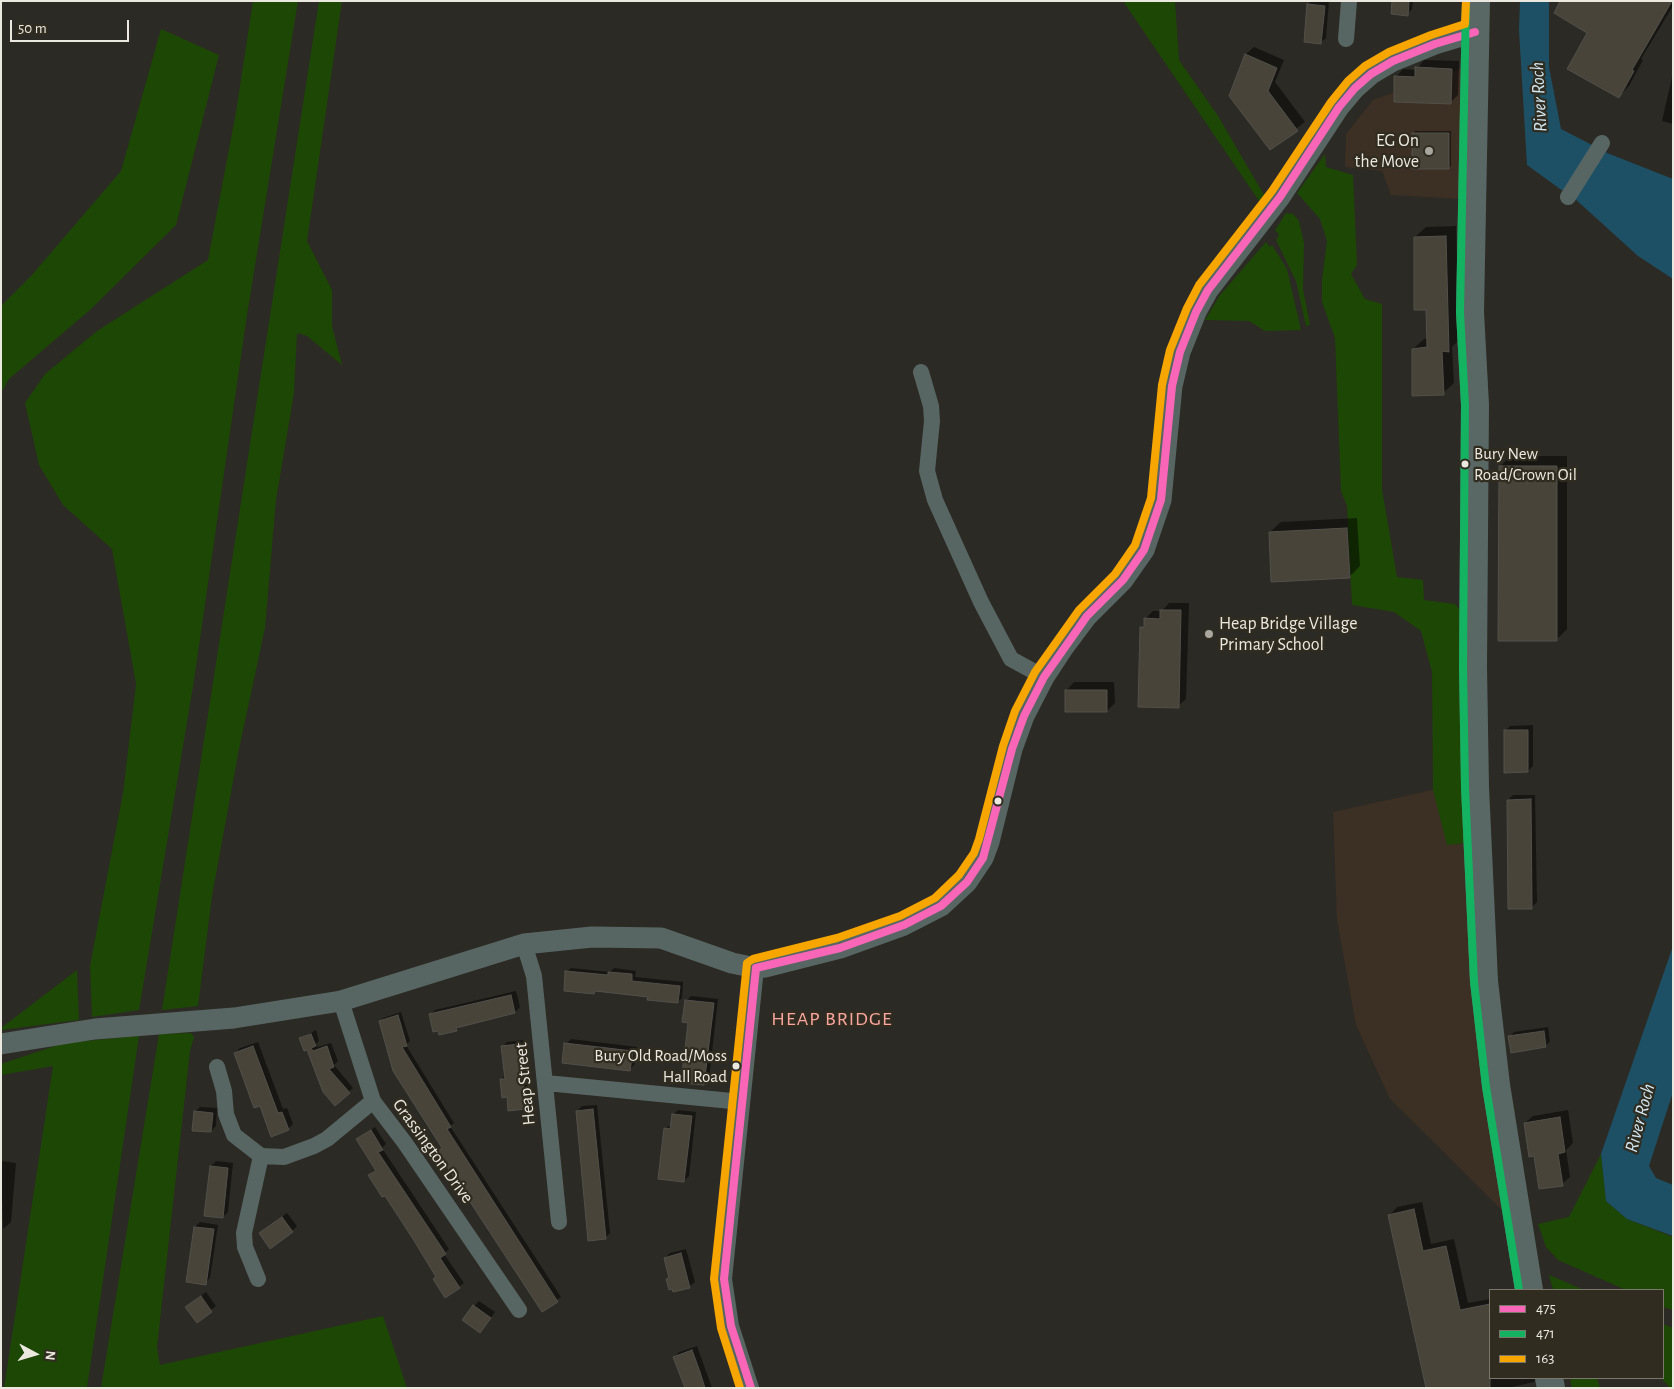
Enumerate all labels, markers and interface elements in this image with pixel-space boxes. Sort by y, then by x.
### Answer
scale bar [12,10,131,42]
text: 50 m [18,21,47,36]
water label: River Roch [1526,61,1552,133]
place label: EG On the Move [1355,130,1419,172]
marker: EG On the Move [1423,145,1435,157]
place label: Bury New Road/Crown Oil [1474,444,1577,484]
marker: Bury New Road/Crown Oil [1460,459,1470,469]
place label: Heap Bridge Village Primary School [1219,613,1357,656]
marker: Heap Bridge Village Primary School [1203,628,1215,640]
unlabelled marker [993,796,1003,806]
district label: HEAP BRIDGE [770,1007,894,1031]
street label: Heap Street [510,1042,540,1126]
place label: Bury Old Road/Moss Hall Road [594,1046,727,1086]
marker: Bury Old Road/Moss Hall Road [731,1061,741,1071]
water label: River Roch [1620,1081,1660,1155]
street label: Grassington Drive [388,1095,478,1207]
legend [1489,1289,1664,1379]
text: 475 [1536,1301,1556,1316]
text: 471 [1536,1326,1555,1341]
north arrow [10,1329,60,1379]
text: N [42,1350,57,1361]
text: 163 [1536,1351,1554,1366]

